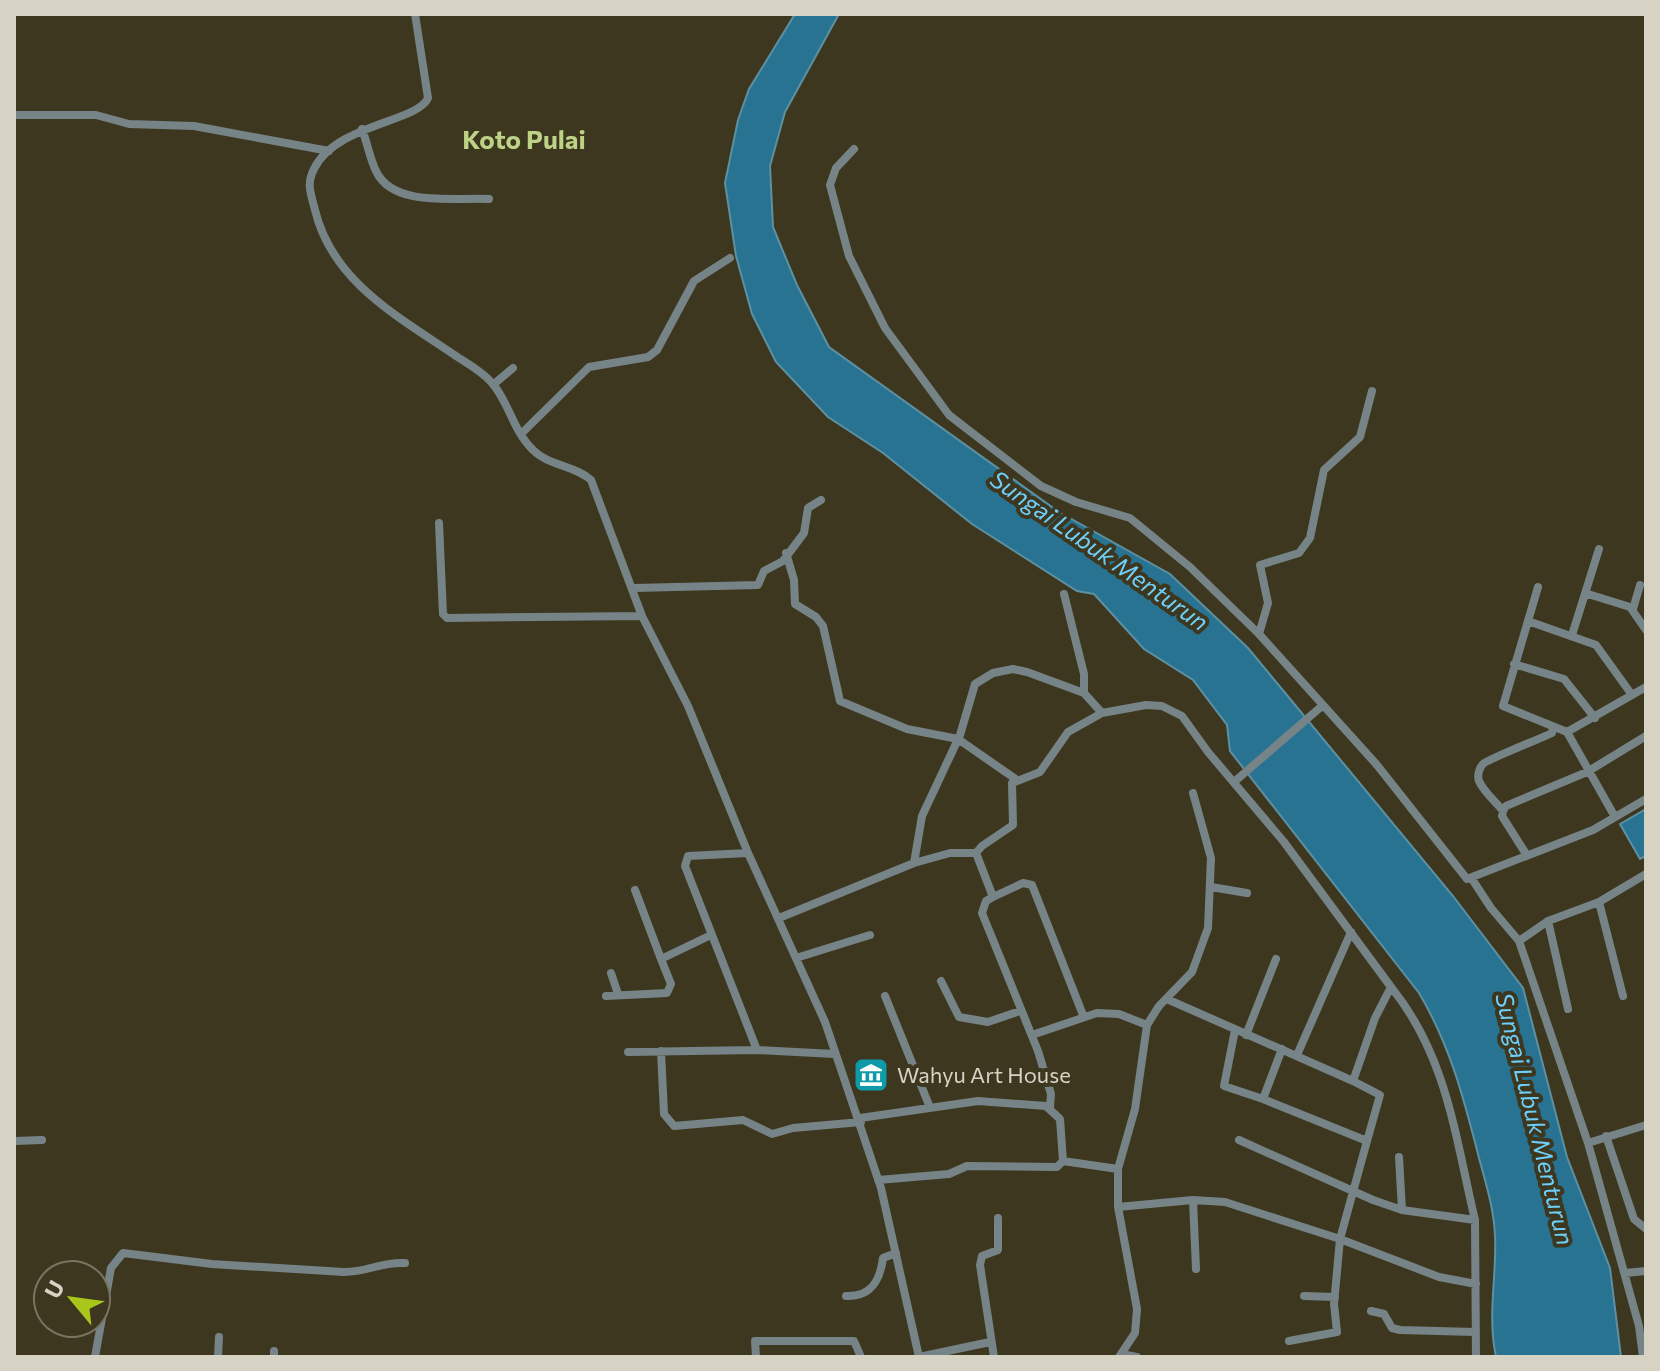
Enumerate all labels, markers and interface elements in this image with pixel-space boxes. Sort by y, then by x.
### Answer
district label: Koto Pulai [462,123,586,154]
water label: Sungai Lubuk Menturun [985,464,1214,636]
water label: Sungai Lubuk Menturun [1490,989,1581,1248]
museum icon: Wahyu Art House [852,1056,890,1094]
place label: Wahyu Art House [897,1061,1071,1088]
north arrow [32,1259,112,1339]
text: U [38,1276,70,1303]

